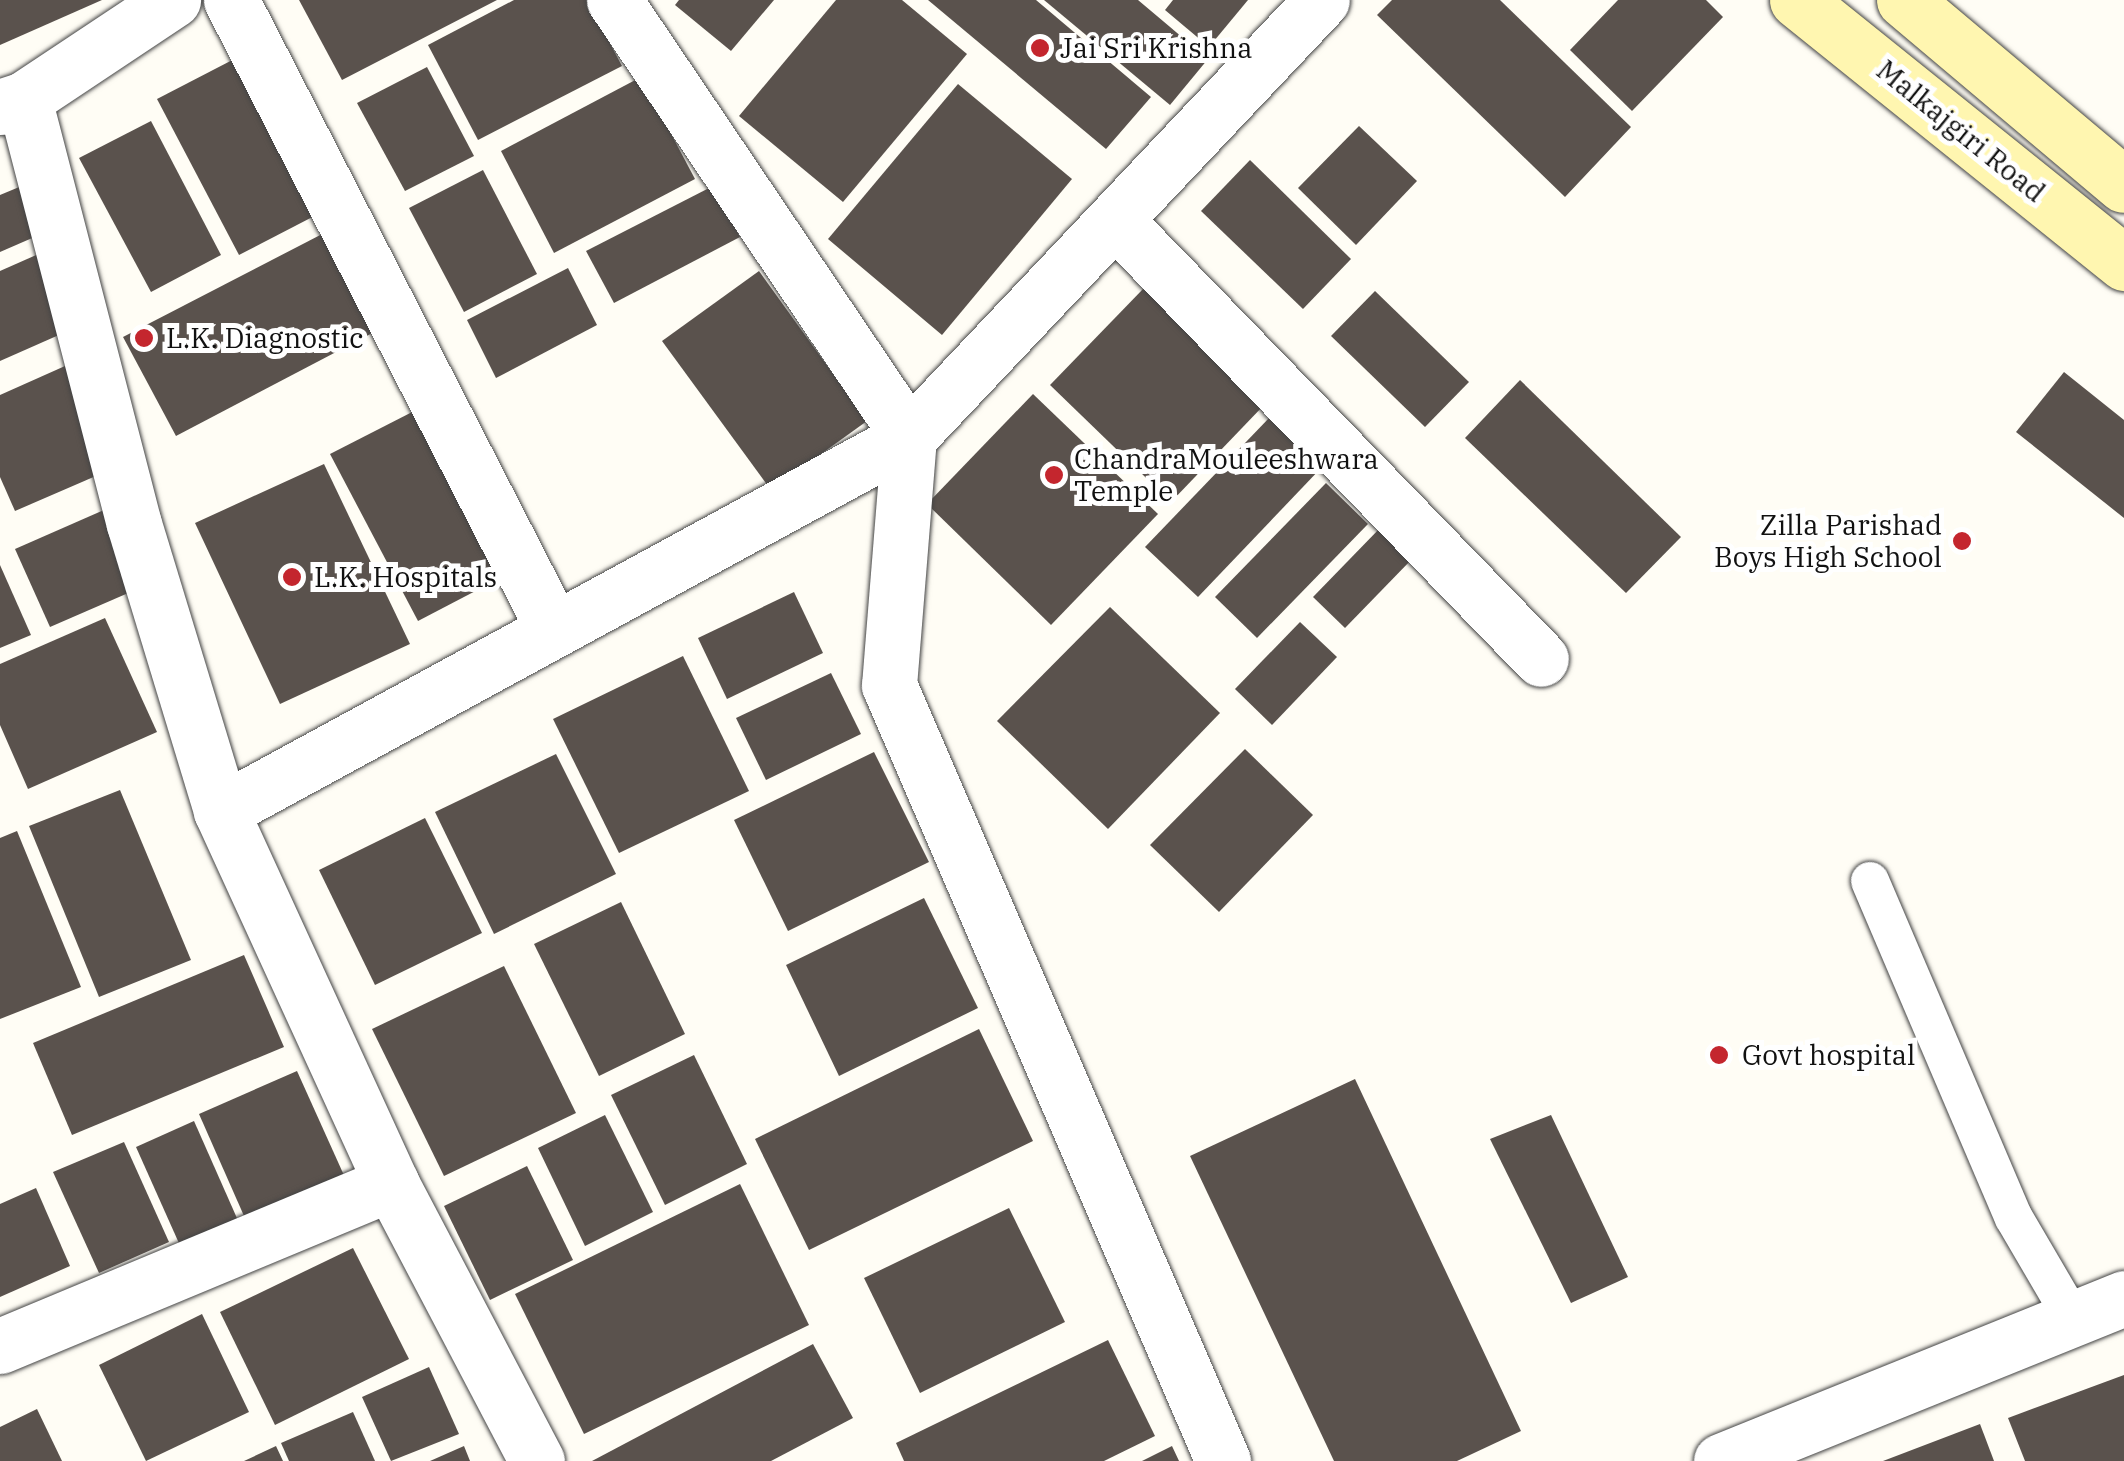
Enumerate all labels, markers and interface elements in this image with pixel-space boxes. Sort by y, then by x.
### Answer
place label: Jai Sri Krishna [1060,31,1252,65]
marker: Jai Sri Krishna [1029,37,1051,59]
street label: Malkajgiri Road [1870,53,2052,209]
place label: L.K. Diagnostic [166,321,364,355]
marker: L.K. Diagnostic [131,325,157,351]
place label: ChandraMouleeshwara Temple [1074,442,1379,508]
marker: ChandraMouleeshwara Temple [1043,464,1065,486]
place label: Zilla Parishad Boys High School [1714,508,1942,574]
marker: Zilla Parishad Boys High School [1951,530,1973,552]
place label: L.K. Hospitals [314,560,497,594]
marker: L.K. Hospitals [279,564,305,590]
place label: Govt hospital [1742,1038,1916,1072]
marker: Govt hospital [1706,1042,1732,1068]

